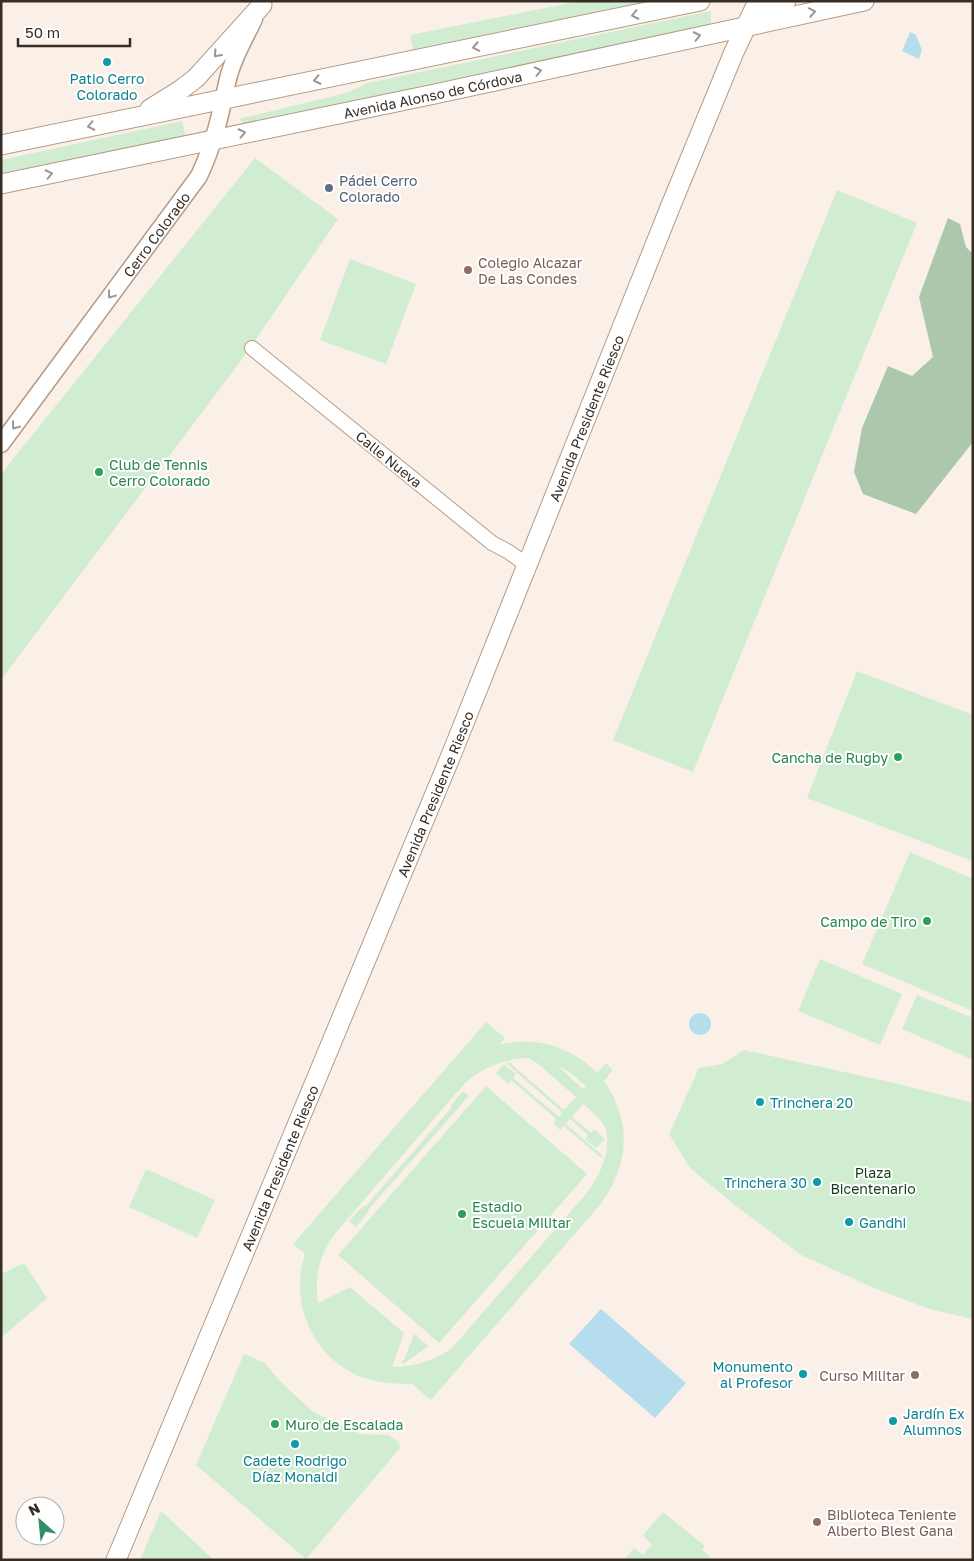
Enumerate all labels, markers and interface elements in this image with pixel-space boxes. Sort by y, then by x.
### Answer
one-way arrow [807,7,816,17]
one-way arrow [631,9,639,19]
scale bar [18,15,130,47]
text: 50 m [25,23,60,41]
one-way arrow [692,31,701,42]
one-way arrow [471,41,480,51]
one-way arrow [214,49,223,58]
marker: Patio Cerro Colorado [101,56,113,68]
one-way arrow [534,66,543,77]
street label: Avenida Alonso de Córdova [342,67,524,121]
place label: Patio Cerro Colorado [70,70,144,103]
one-way arrow [312,74,321,85]
one-way arrow [86,120,95,131]
one-way arrow [238,128,247,139]
one-way arrow [44,169,53,180]
place label: Pádel Cerro Colorado [339,172,417,205]
marker: Pádel Cerro Colorado [323,182,335,194]
street label: Cerro Colorado [119,188,193,280]
place label: Colegio Alcazar De Las Condes [478,254,583,287]
marker: Colegio Alcazar De Las Condes [462,264,474,276]
one-way arrow [109,289,117,298]
street label: Avenida Presidente Riesco [545,332,627,504]
one-way arrow [12,420,20,429]
street label: Calle Nueva [353,427,425,491]
place label: Club de Tennis Cerro Colorado [109,456,210,489]
marker: Club de Tennis Cerro Colorado [93,466,105,478]
street label: Avenida Presidente Riesco [393,708,477,879]
place label: Cancha de Rugby [772,749,888,766]
marker: Cancha de Rugby [892,751,904,763]
place label: Campo de Tiro [820,913,917,930]
marker: Campo de Tiro [921,915,933,927]
street label: Avenida Presidente Riesco [237,1082,321,1253]
place label: Trinchera 20 [770,1094,853,1111]
marker: Trinchera 20 [754,1096,766,1108]
park label: Plaza Bicentenario [830,1164,916,1197]
place label: Trinchera 30 [724,1174,807,1191]
marker: Trinchera 30 [811,1176,823,1188]
place label: Estadio Escuela Militar [472,1198,572,1231]
marker: Estadio Escuela Militar [456,1208,468,1220]
place label: Gandhi [859,1214,906,1231]
marker: Gandhi [843,1216,855,1228]
place label: Monumento al Profesor [713,1358,794,1391]
place label: Curso Militar [819,1367,906,1384]
marker: Monumento al Profesor [797,1368,809,1380]
marker: Curso Militar [909,1369,921,1381]
place label: Jardín Ex Alumnos [903,1405,965,1438]
marker: Jardín Ex Alumnos [887,1415,899,1427]
place label: Muro de Escalada [285,1416,403,1433]
marker: Muro de Escalada [269,1418,281,1430]
marker: Cadete Rodrigo Díaz Monaldi [289,1438,301,1450]
place label: Cadete Rodrigo Díaz Monaldi [243,1452,347,1485]
north arrow [15,1496,65,1546]
text: N [25,1499,42,1519]
place label: Biblioteca Teniente Alberto Blest Gana [827,1506,956,1539]
marker: Biblioteca Teniente Alberto Blest Gana [811,1516,823,1528]

